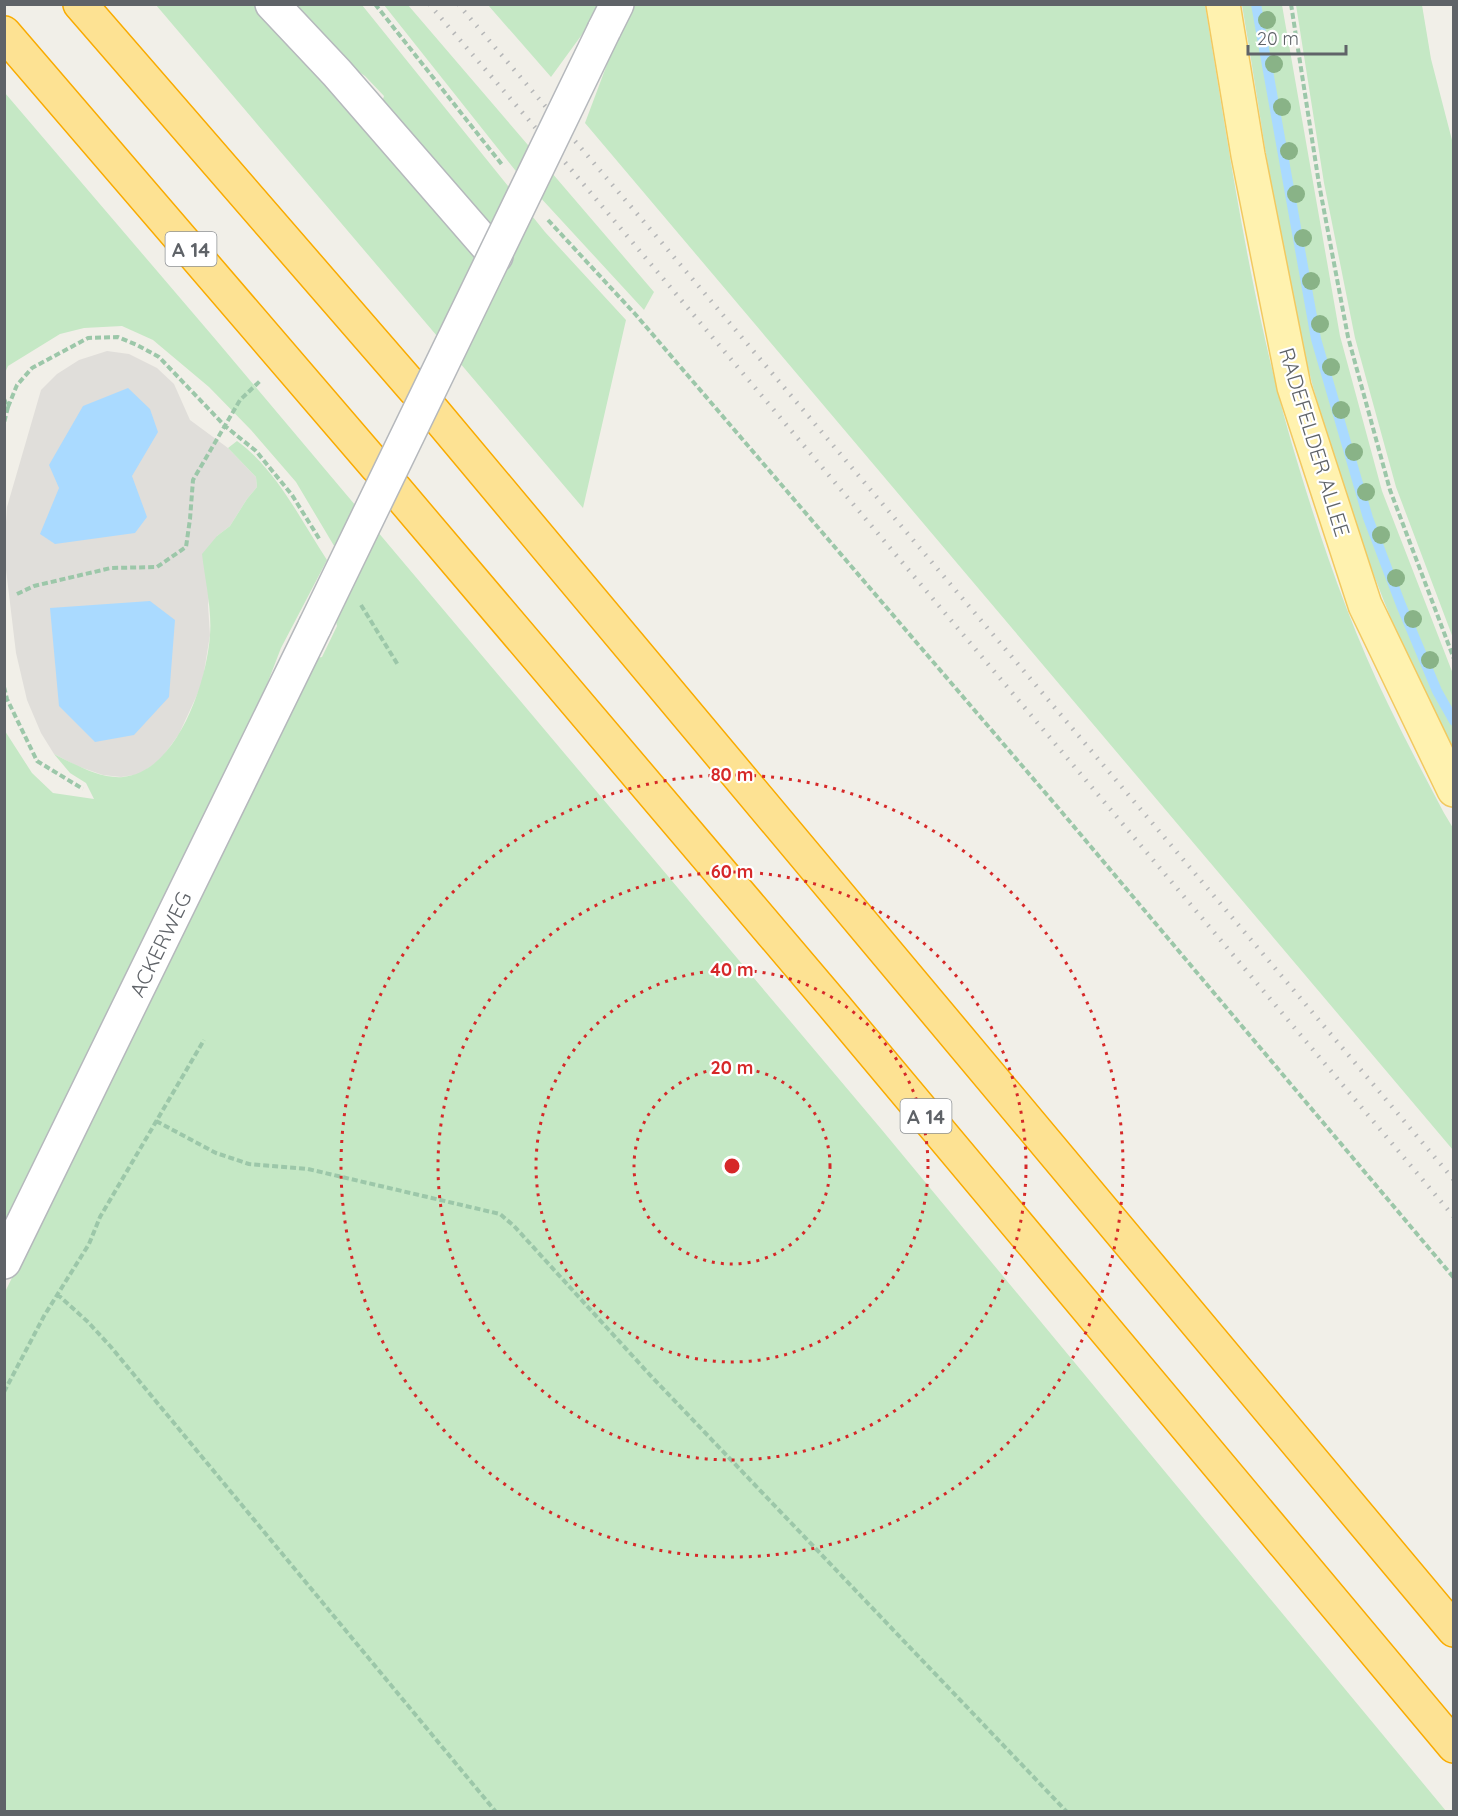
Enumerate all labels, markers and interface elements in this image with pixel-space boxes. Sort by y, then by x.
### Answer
scale bar [1248,18,1346,56]
text: 20 m [1257,27,1299,50]
road number: A 14 [166,232,216,266]
street label: RADEFELDER ALLEE [1274,344,1356,540]
text: 80 m [711,763,753,786]
text: 60 m [711,860,753,883]
street label: ACKERWEG [123,887,197,1001]
text: 40 m [710,958,754,981]
text: 20 m [711,1056,753,1079]
road number: A 14 [900,1099,952,1133]
centre of rings [722,1156,742,1176]

